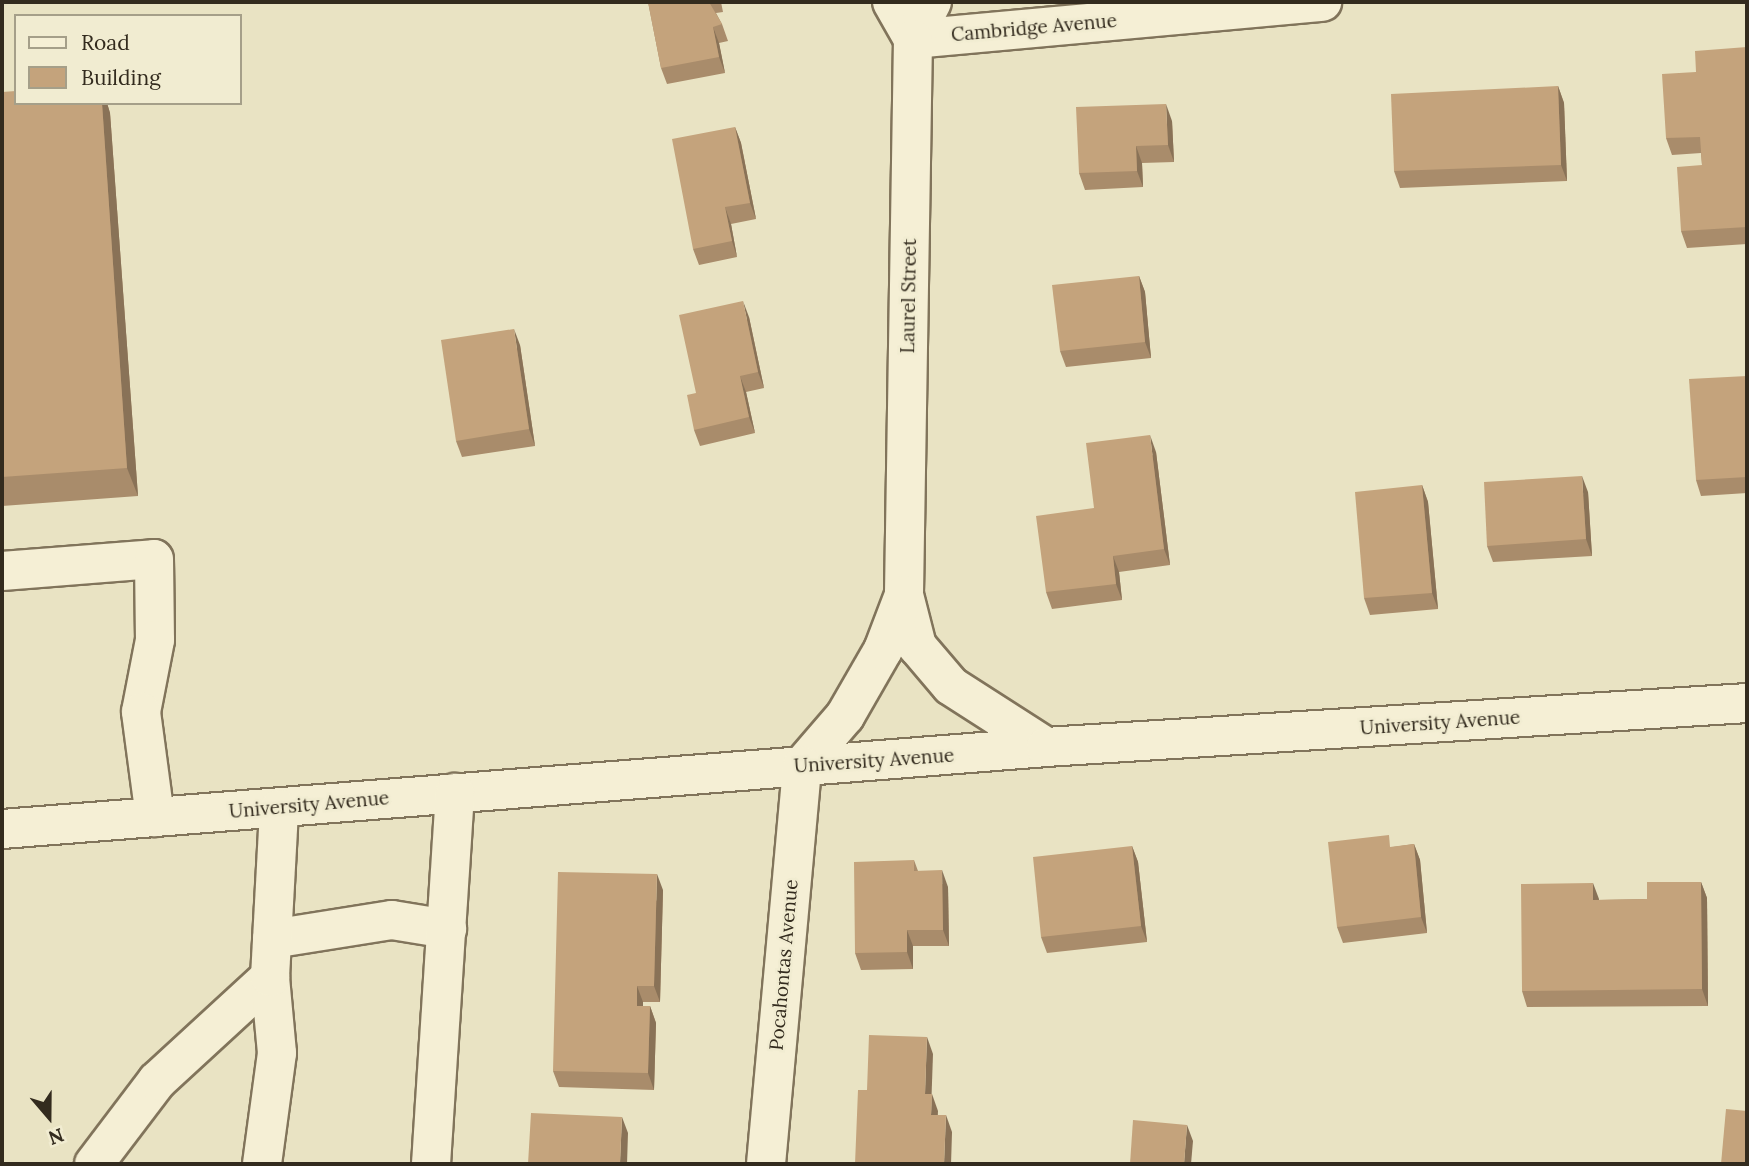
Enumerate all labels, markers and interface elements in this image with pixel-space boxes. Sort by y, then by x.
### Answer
street label: Cambridge Avenue [950,9,1118,47]
legend [14,14,242,105]
text: Road [81,29,130,56]
text: Building [81,64,161,91]
street label: Laurel Street [897,238,921,354]
street label: University Avenue [1359,706,1521,740]
street label: University Avenue [793,744,955,778]
street label: University Avenue [228,787,390,823]
street label: Pocahontas Avenue [765,879,803,1051]
north arrow [14,1082,84,1152]
text: N [45,1123,67,1151]

